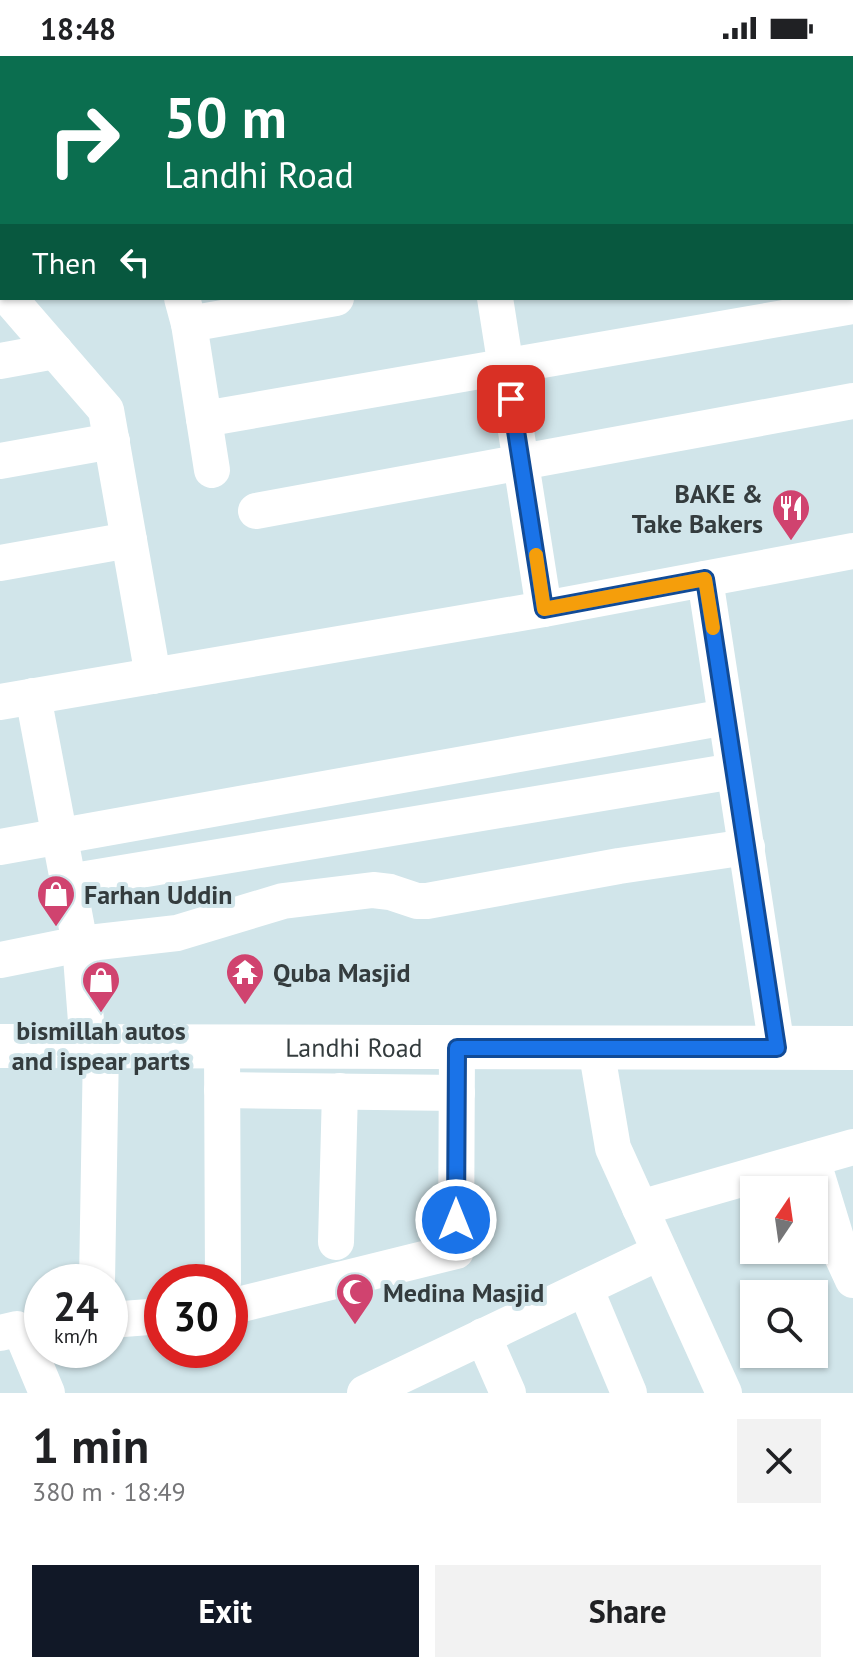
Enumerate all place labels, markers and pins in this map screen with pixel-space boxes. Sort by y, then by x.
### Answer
pin [477,365,545,433]
place label: BAKE & Take Bakers [632,477,763,540]
restaurant icon: BAKE & Take Bakers [770,487,812,542]
shop icon: Farhan Uddin [35,873,77,928]
place label: Farhan Uddin [84,878,233,911]
temple icon: Quba Masjid [224,951,266,1006]
place label: Quba Masjid [273,956,410,989]
shop icon: bismillah autos and ispear parts [80,959,122,1014]
place label: bismillah autos and ispear parts [12,1014,190,1077]
mosque icon: Medina Masjid [334,1271,376,1326]
place label: Medina Masjid [383,1276,544,1309]

